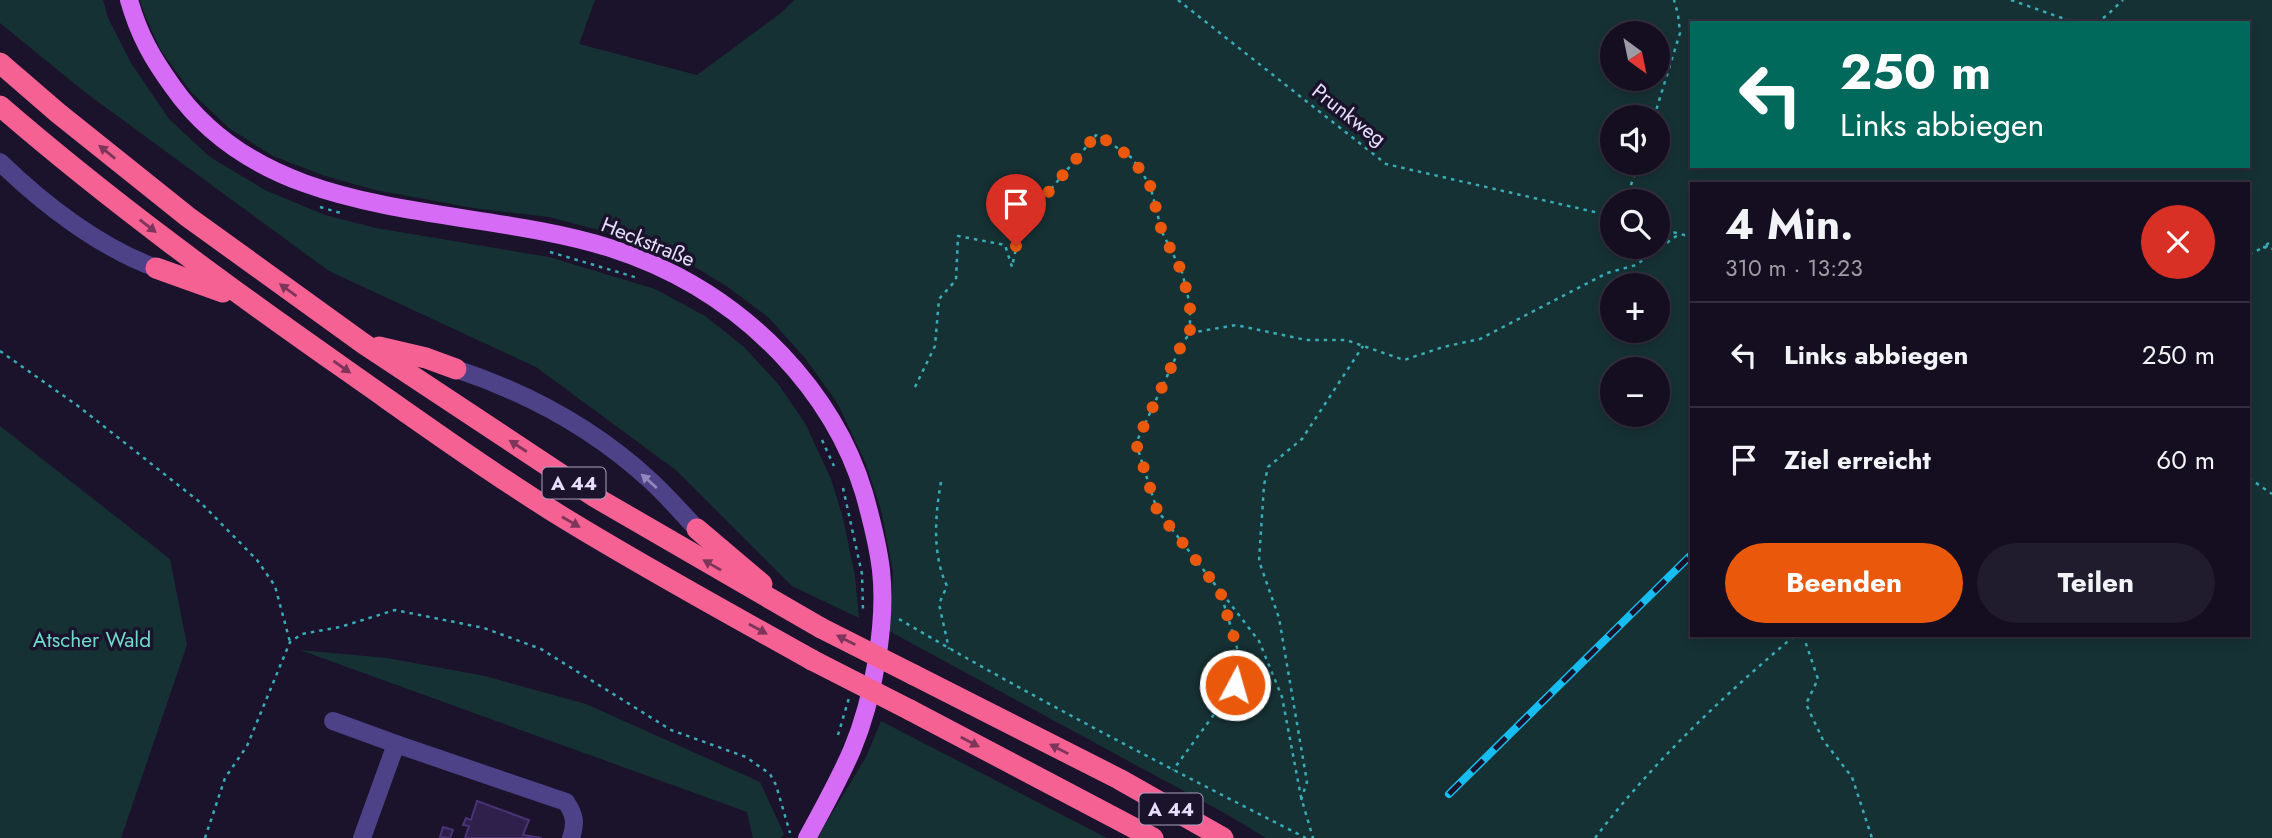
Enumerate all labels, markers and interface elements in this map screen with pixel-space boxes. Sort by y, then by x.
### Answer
north arrow [1600,21,1670,91]
map controls [1600,21,1670,427]
text: 250 m [1840,37,1991,107]
icon: left [1725,49,1816,140]
street label: Prunkweg [1306,77,1392,153]
text: Links abbiegen [1840,102,2044,148]
button: sound [1600,105,1670,175]
one-way arrow [98,145,116,160]
pin [986,174,1046,246]
icon: arrive [997,185,1035,223]
button: search [1600,189,1670,259]
text: 4 Min. [1725,194,1854,255]
button: close [2141,205,2215,279]
street label: Heckstraße [597,210,699,274]
one-way arrow [139,219,157,234]
text: 310 m · 13:23 [1725,251,1863,285]
button: + [1600,273,1670,343]
one-way arrow [279,283,297,297]
icon: left [1725,336,1763,374]
text: Links abbiegen [1784,336,1968,374]
text: 250 m [2142,336,2215,374]
button: − [1600,357,1670,427]
one-way arrow [333,360,351,374]
one-way arrow [509,439,527,453]
icon: arrive [1725,441,1763,479]
text: Ziel erreicht [1784,441,1931,479]
text: 60 m [2156,441,2215,479]
road number: A 44 [542,468,606,498]
one-way arrow [641,473,658,489]
one-way arrow [561,515,580,528]
button: Beenden [1725,543,1963,623]
button: Teilen [1977,543,2215,623]
one-way arrow [702,559,722,571]
one-way arrow [748,623,767,635]
park label: Atscher Wald [33,625,151,655]
one-way arrow [835,635,855,647]
position arrow [1198,648,1272,722]
one-way arrow [961,736,980,748]
one-way arrow [1048,743,1068,755]
road number: A 44 [1140,794,1202,824]

